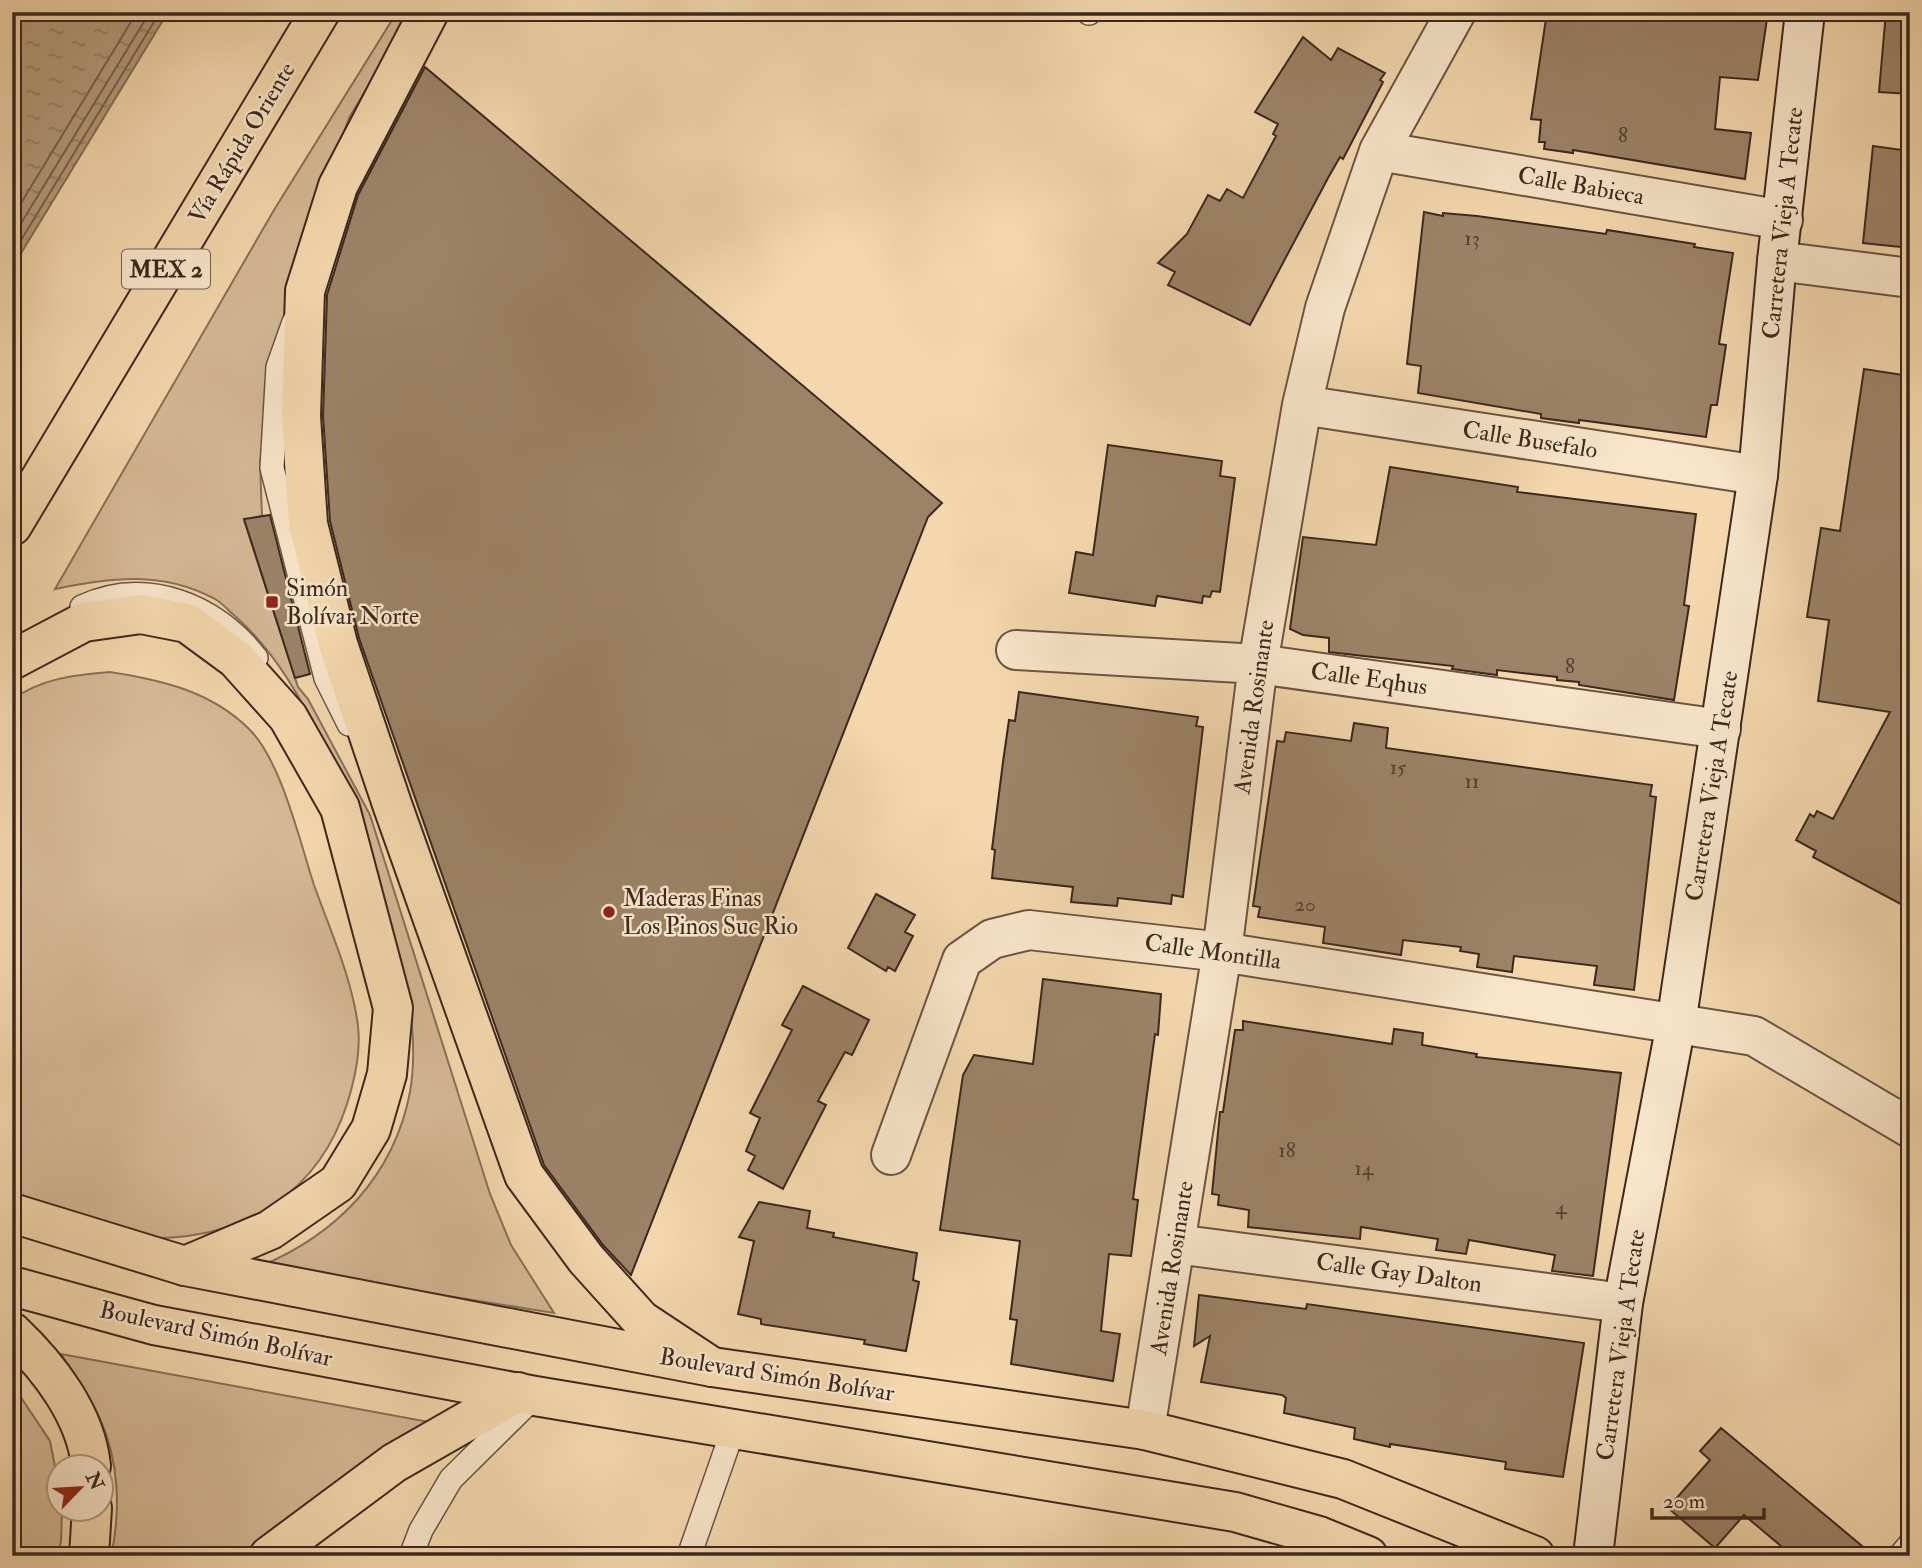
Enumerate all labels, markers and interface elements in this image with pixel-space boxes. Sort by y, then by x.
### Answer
street label: Vía Rápida Oriente [182,56,302,230]
street label: Carretera Vieja A Tecate [1755,106,1811,340]
house number: 8 [1618,122,1628,149]
street label: Calle Babieca [1515,160,1648,213]
house number: 13 [1464,225,1480,252]
road number: MEX 2 [122,250,210,288]
street label: Calle Busefalo [1460,414,1600,466]
place label: Simón Bolívar Norte [286,573,419,632]
marker: Simón Bolívar Norte [264,594,280,610]
street label: Avenida Rosinante [1226,618,1282,797]
house number: 8 [1565,653,1575,680]
street label: Calle Eqhus [1309,655,1429,703]
street label: Carretera Vieja A Tecate [1678,669,1746,903]
house number: 15 [1390,754,1407,781]
house number: 11 [1465,768,1480,795]
place label: Maderas Finas Los Pinos Suc Rio [623,883,798,942]
house number: 20 [1294,891,1316,918]
marker: Maderas Finas Los Pinos Suc Rio [601,904,617,920]
street label: Calle Montilla [1143,927,1284,977]
house number: 18 [1278,1137,1296,1164]
house number: 14 [1355,1155,1375,1182]
street label: Avenida Rosinante [1143,1179,1201,1358]
house number: 4 [1555,1194,1568,1221]
street label: Carretera Vieja A Tecate [1589,1227,1653,1463]
street label: Calle Gay Dalton [1314,1246,1484,1300]
street label: Boulevard Simón Bolívar [97,1294,335,1374]
street label: Boulevard Simón Bolívar [657,1341,897,1409]
north arrow [46,1452,116,1522]
text: N [80,1468,109,1495]
scale bar [1652,1477,1764,1521]
text: 20 m [1663,1488,1705,1515]

